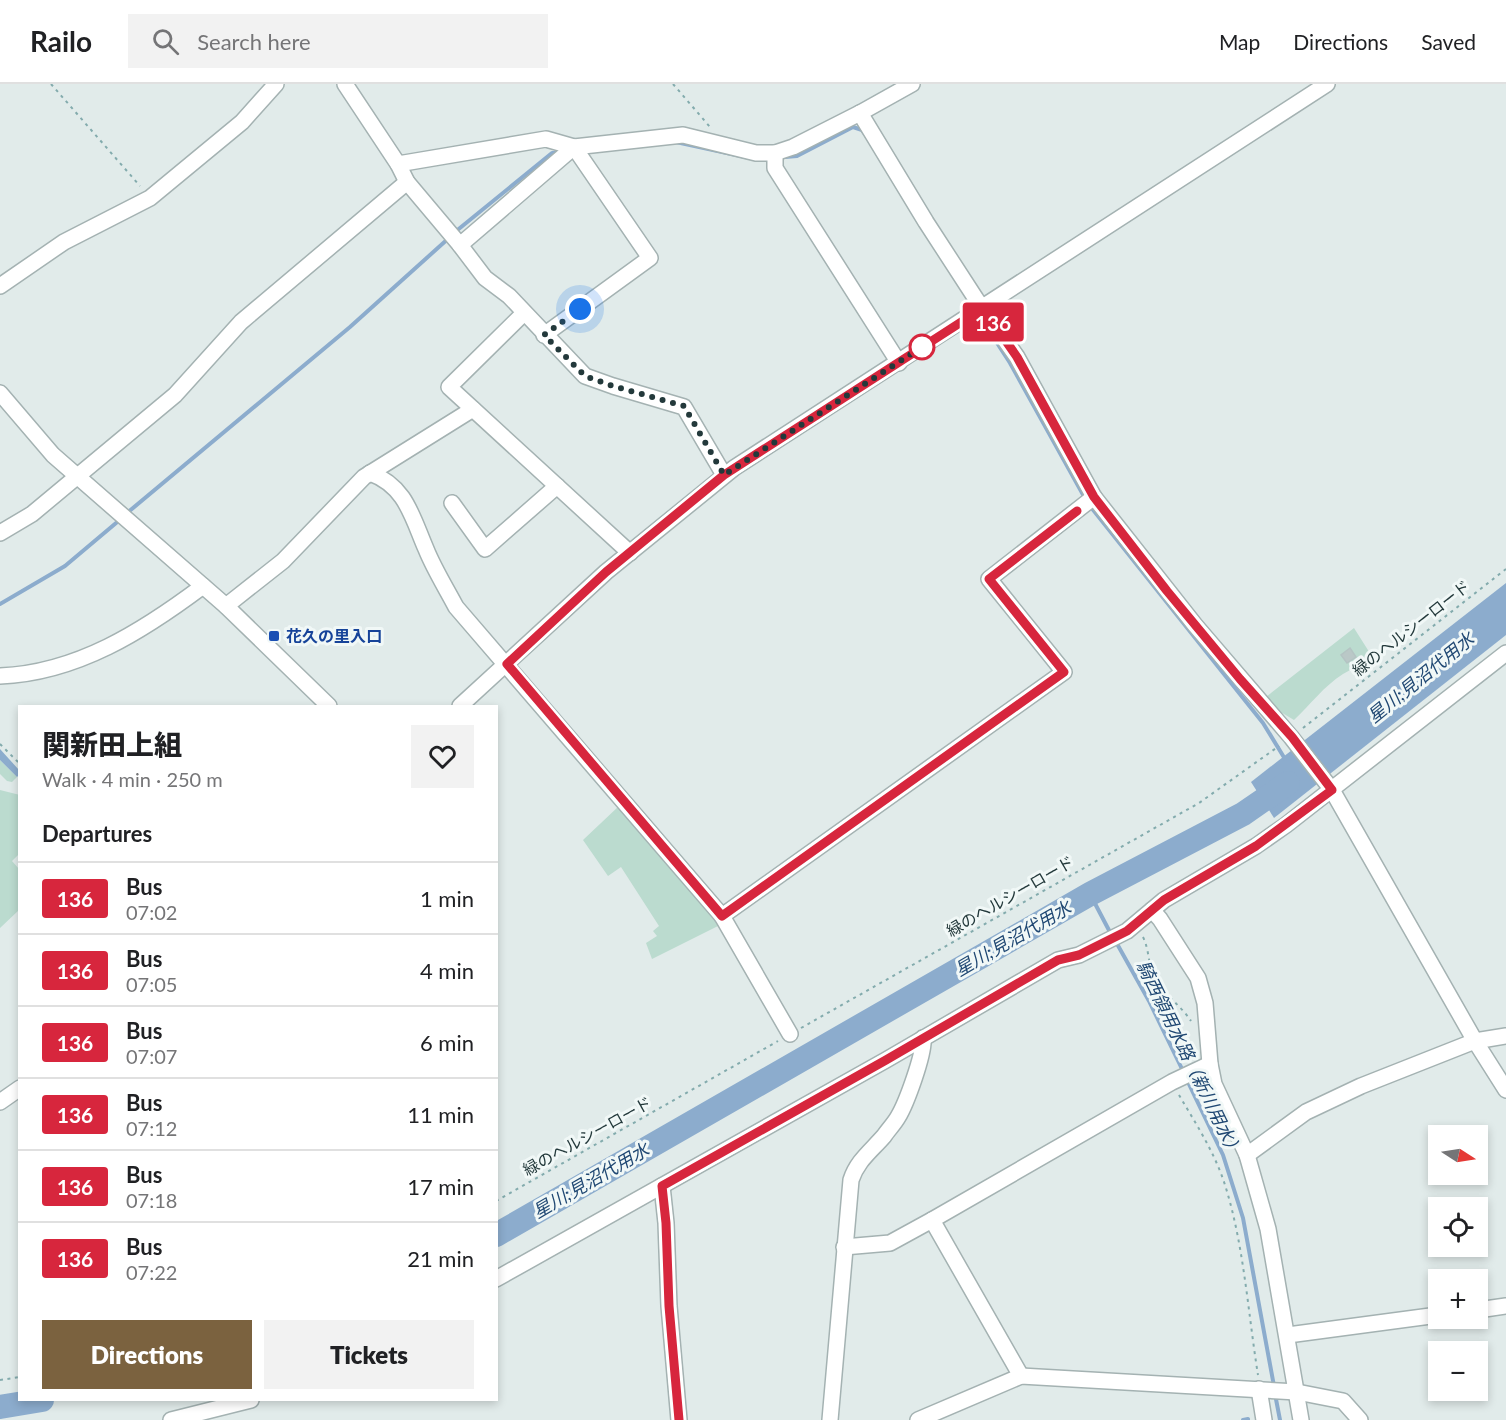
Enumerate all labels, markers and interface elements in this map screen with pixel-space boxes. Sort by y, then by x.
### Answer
search box [128,14,548,68]
text: Railo [30,24,92,58]
icon: search [149,25,182,58]
text: Search here [197,28,311,55]
text: Map [1219,29,1260,54]
text: Directions [1293,29,1388,54]
text: Saved [1421,29,1476,54]
your location [565,294,595,324]
line badge: 136 [958,302,1028,342]
text: 136 [975,310,1011,335]
unlabelled marker [909,334,935,360]
street label: 緑のヘルシーロード [1348,576,1473,679]
place label: 花久の里入口 [286,626,382,645]
water label: 星川;見沼代用水 [1363,626,1480,727]
marker: 花久の里入口 [267,629,281,643]
button: heart [411,725,474,788]
text: 関新田上組 [42,727,182,761]
text: Walk · 4 min · 250 m [42,767,223,791]
text: Departures [42,820,152,847]
street label: 緑のヘルシーロード [943,851,1077,940]
text: Bus [126,873,162,900]
text: 1 min [420,885,474,912]
text: 136 [57,886,93,911]
water label: 星川;見沼代用水 [950,895,1076,980]
text: 07:02 [126,900,177,924]
text: Bus [126,945,162,972]
text: 4 min [420,957,474,984]
water label: 騎西領用水路（新川用水） [1133,957,1247,1160]
text: 136 [57,958,93,983]
text: 07:05 [126,972,177,996]
text: Bus [126,1017,162,1044]
text: 6 min [420,1029,474,1056]
text: 136 [57,1030,93,1055]
text: 07:07 [126,1044,177,1068]
text: Bus [126,1089,162,1116]
street label: 緑のヘルシーロード [519,1092,654,1179]
text: 11 min [407,1101,474,1128]
text: 136 [57,1102,93,1127]
text: 07:12 [126,1116,177,1140]
north arrow [1428,1125,1488,1185]
map controls [1428,1125,1488,1401]
water label: 星川;見沼代用水 [528,1137,654,1222]
text: Bus [126,1161,162,1188]
text: 17 min [407,1173,474,1200]
text: 136 [57,1174,93,1199]
text: 07:18 [126,1188,177,1212]
button: locate [1428,1197,1488,1257]
text: Bus [126,1233,162,1260]
text: 21 min [407,1245,474,1272]
text: 136 [57,1246,93,1271]
text: 07:22 [126,1260,177,1284]
button: + [1428,1269,1488,1329]
button: Directions [42,1320,252,1389]
button: Tickets [264,1320,474,1389]
button: − [1428,1341,1488,1401]

